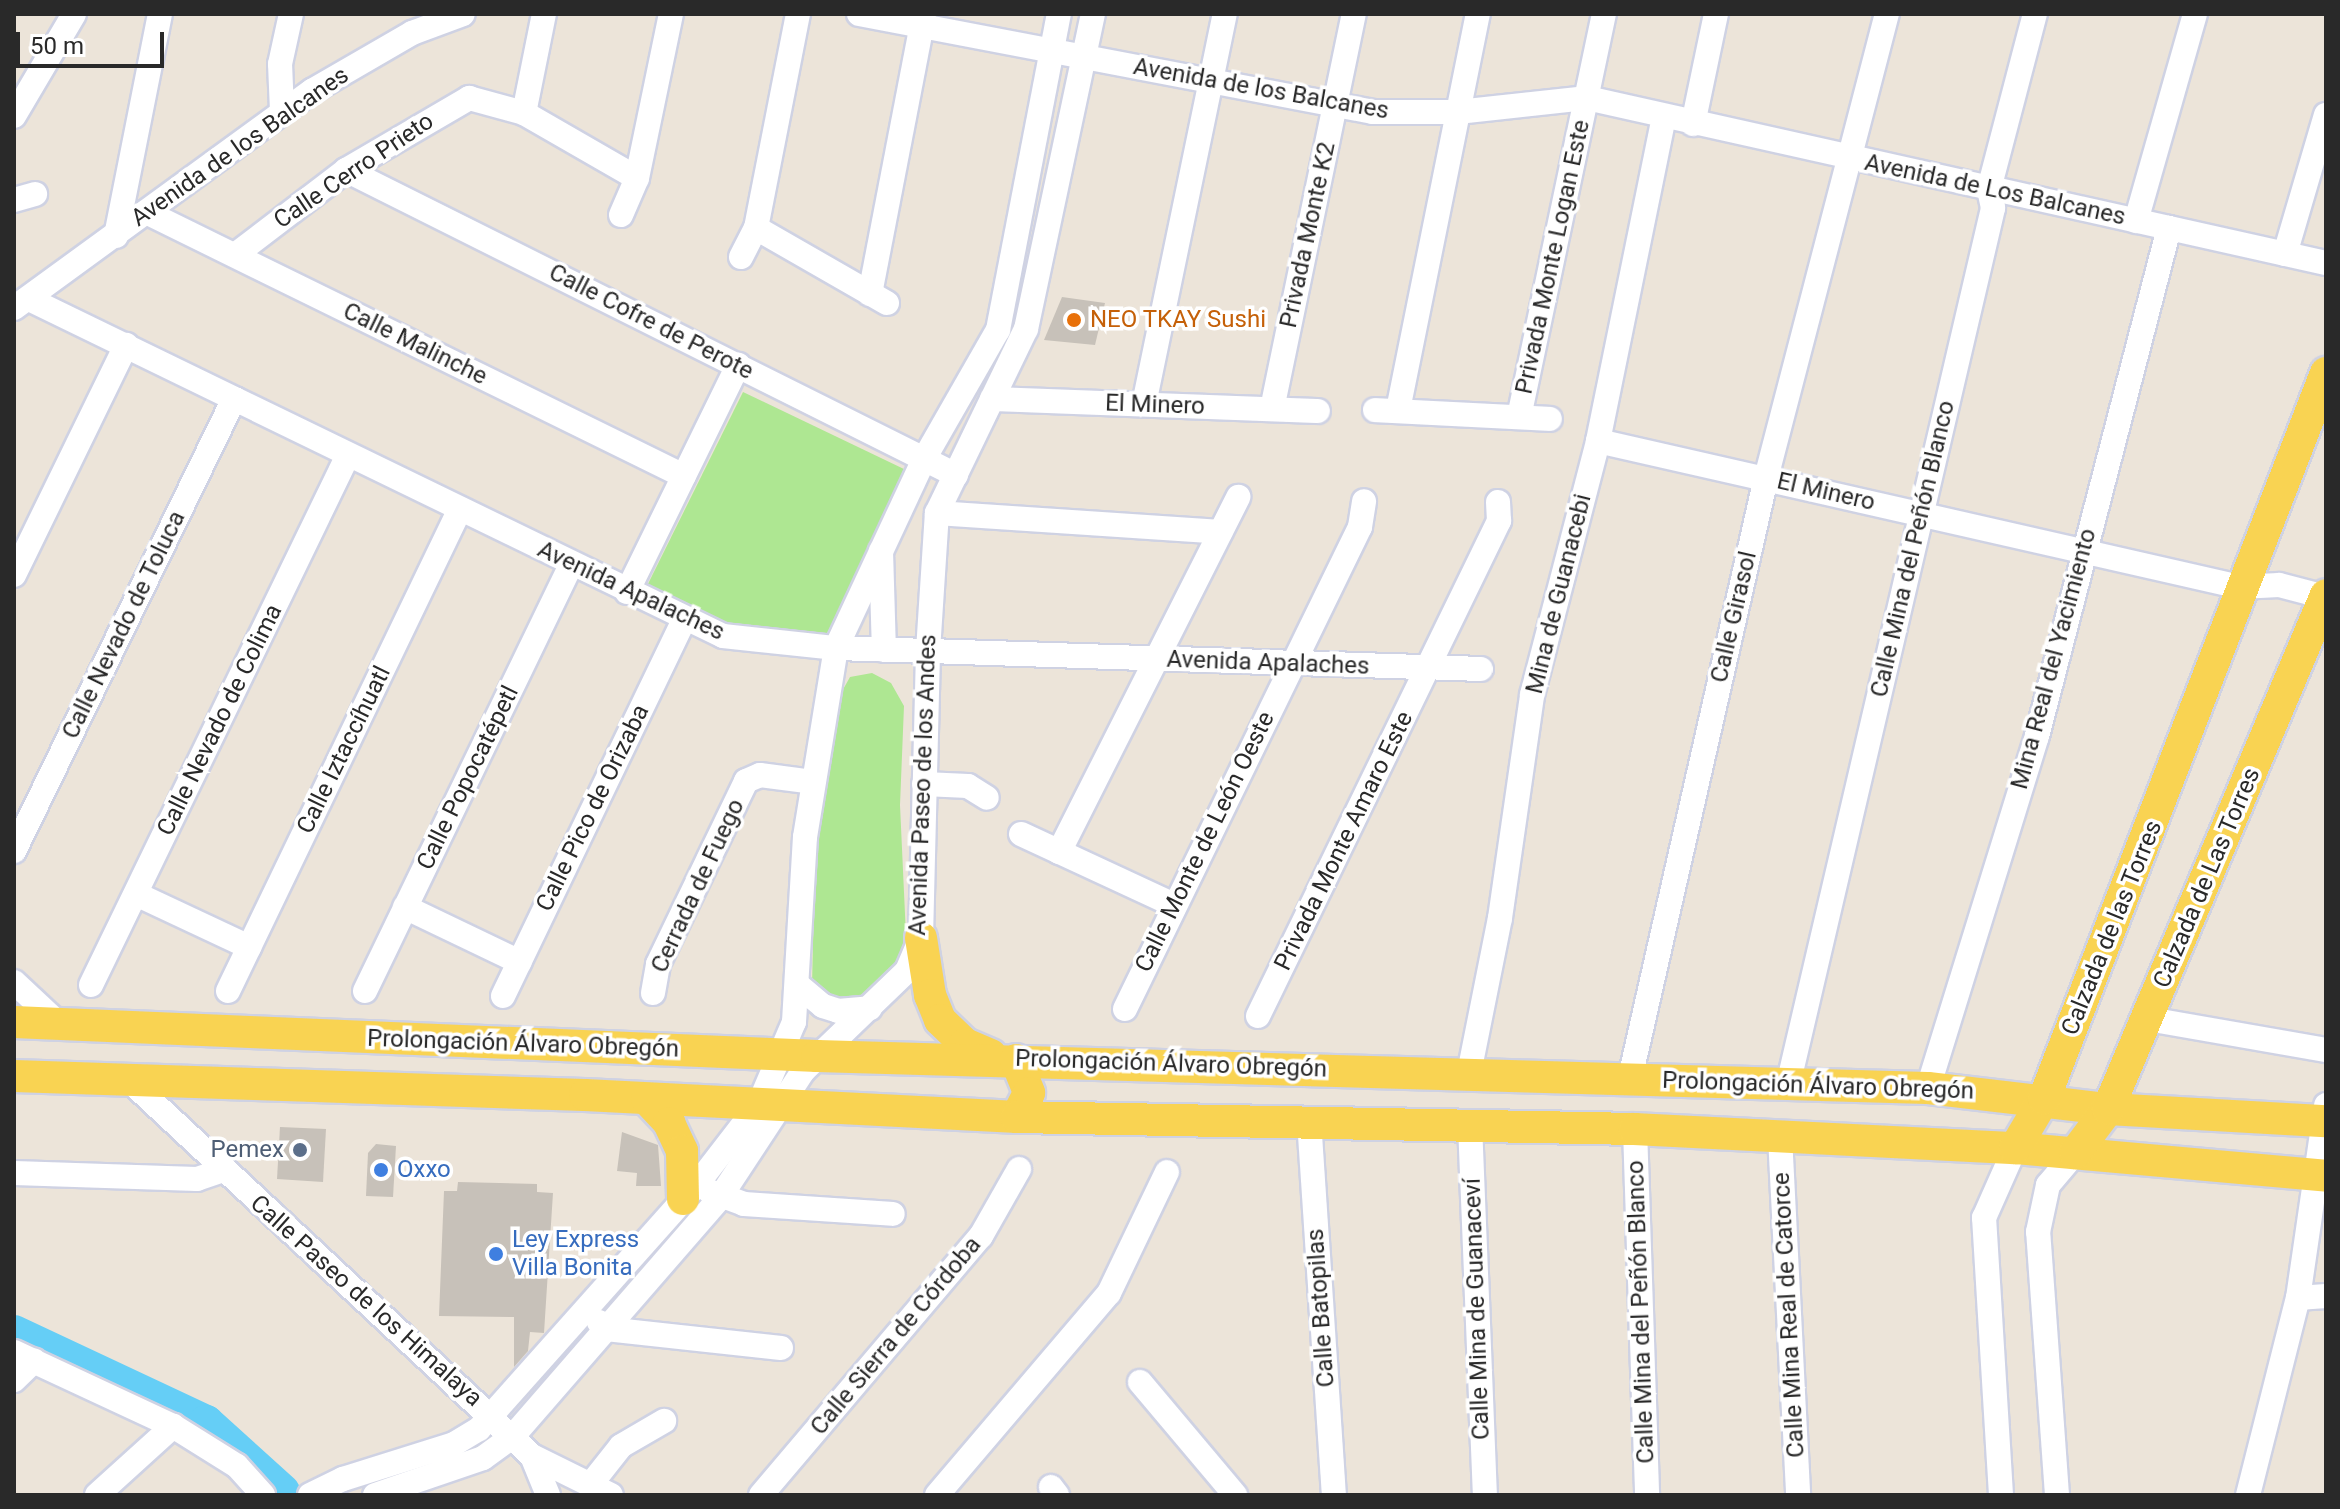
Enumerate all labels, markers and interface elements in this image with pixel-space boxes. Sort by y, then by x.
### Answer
scale bar [20,16,168,66]
text: 50 m [30,32,84,60]
street label: Avenida de los Balcanes [1131,52,1391,126]
street label: Avenida de los Balcanes [126,61,354,233]
street label: Calle Cerro Prieto [269,107,439,235]
street label: Privada Monte Logan Este [1510,117,1596,397]
street label: Privada Monte K2 [1274,140,1342,330]
street label: Avenida de Los Balcanes [1862,148,2128,232]
street label: Calle Cofre de Perote [544,258,758,386]
street label: Calle Malinche [338,297,492,391]
place label: NEO TKAY Sushi [1090,306,1266,334]
marker: NEO TKAY Sushi [1065,311,1083,329]
street label: El Minero [1105,389,1205,421]
street label: Calle Mina del Peñón Blanco [1865,398,1961,700]
street label: El Minero [1774,467,1878,517]
street label: Mina de Guanacebi [1520,491,1598,697]
street label: Calle Nevado de Toluca [56,506,192,744]
street label: Mina Real del Yacimiento [2005,526,2103,792]
street label: Avenida Apalaches [533,535,729,647]
street label: Calle Girasol [1705,549,1763,685]
street label: Calle Nevado de Colima [151,600,289,840]
street label: Avenida Paseo de los Andes [903,634,943,936]
street label: Avenida Apalaches [1166,645,1370,681]
street label: Calle Iztaccíhuatl [291,662,397,838]
street label: Calle Popocatépetl [411,681,525,875]
street label: Calle Pico de Orizaba [530,700,656,916]
street label: Calle Monte de León Oeste [1129,707,1281,977]
street label: Privada Monte Amaro Este [1269,707,1419,975]
street label: Calzada de Las Torres [2148,763,2266,993]
street label: Cerrada de Fuego [645,795,751,977]
street label: Calzada de las Torres [2056,816,2168,1040]
street label: Prolongación Álvaro Obregón [367,1024,679,1064]
street label: Prolongación Álvaro Obregón [1015,1044,1327,1084]
street label: Prolongación Álvaro Obregón [1662,1066,1974,1106]
place label: Pemex [211,1136,284,1164]
marker: Pemex [291,1141,309,1159]
place label: Oxxo [397,1156,451,1184]
street label: Calle Mina del Peñón Blanco [1621,1160,1661,1464]
marker: Oxxo [372,1161,390,1179]
street label: Calle Mina Real de Catorce [1767,1172,1811,1458]
street label: Calle Mina de Guanaceví [1458,1178,1496,1440]
street label: Calle Paseo de los Himalaya [244,1189,488,1413]
place label: Ley Express Villa Bonita [512,1226,639,1282]
street label: Calle Batopilas [1301,1228,1341,1388]
street label: Calle Sierra de Córdoba [805,1231,987,1441]
marker: Ley Express Villa Bonita [487,1245,505,1263]

